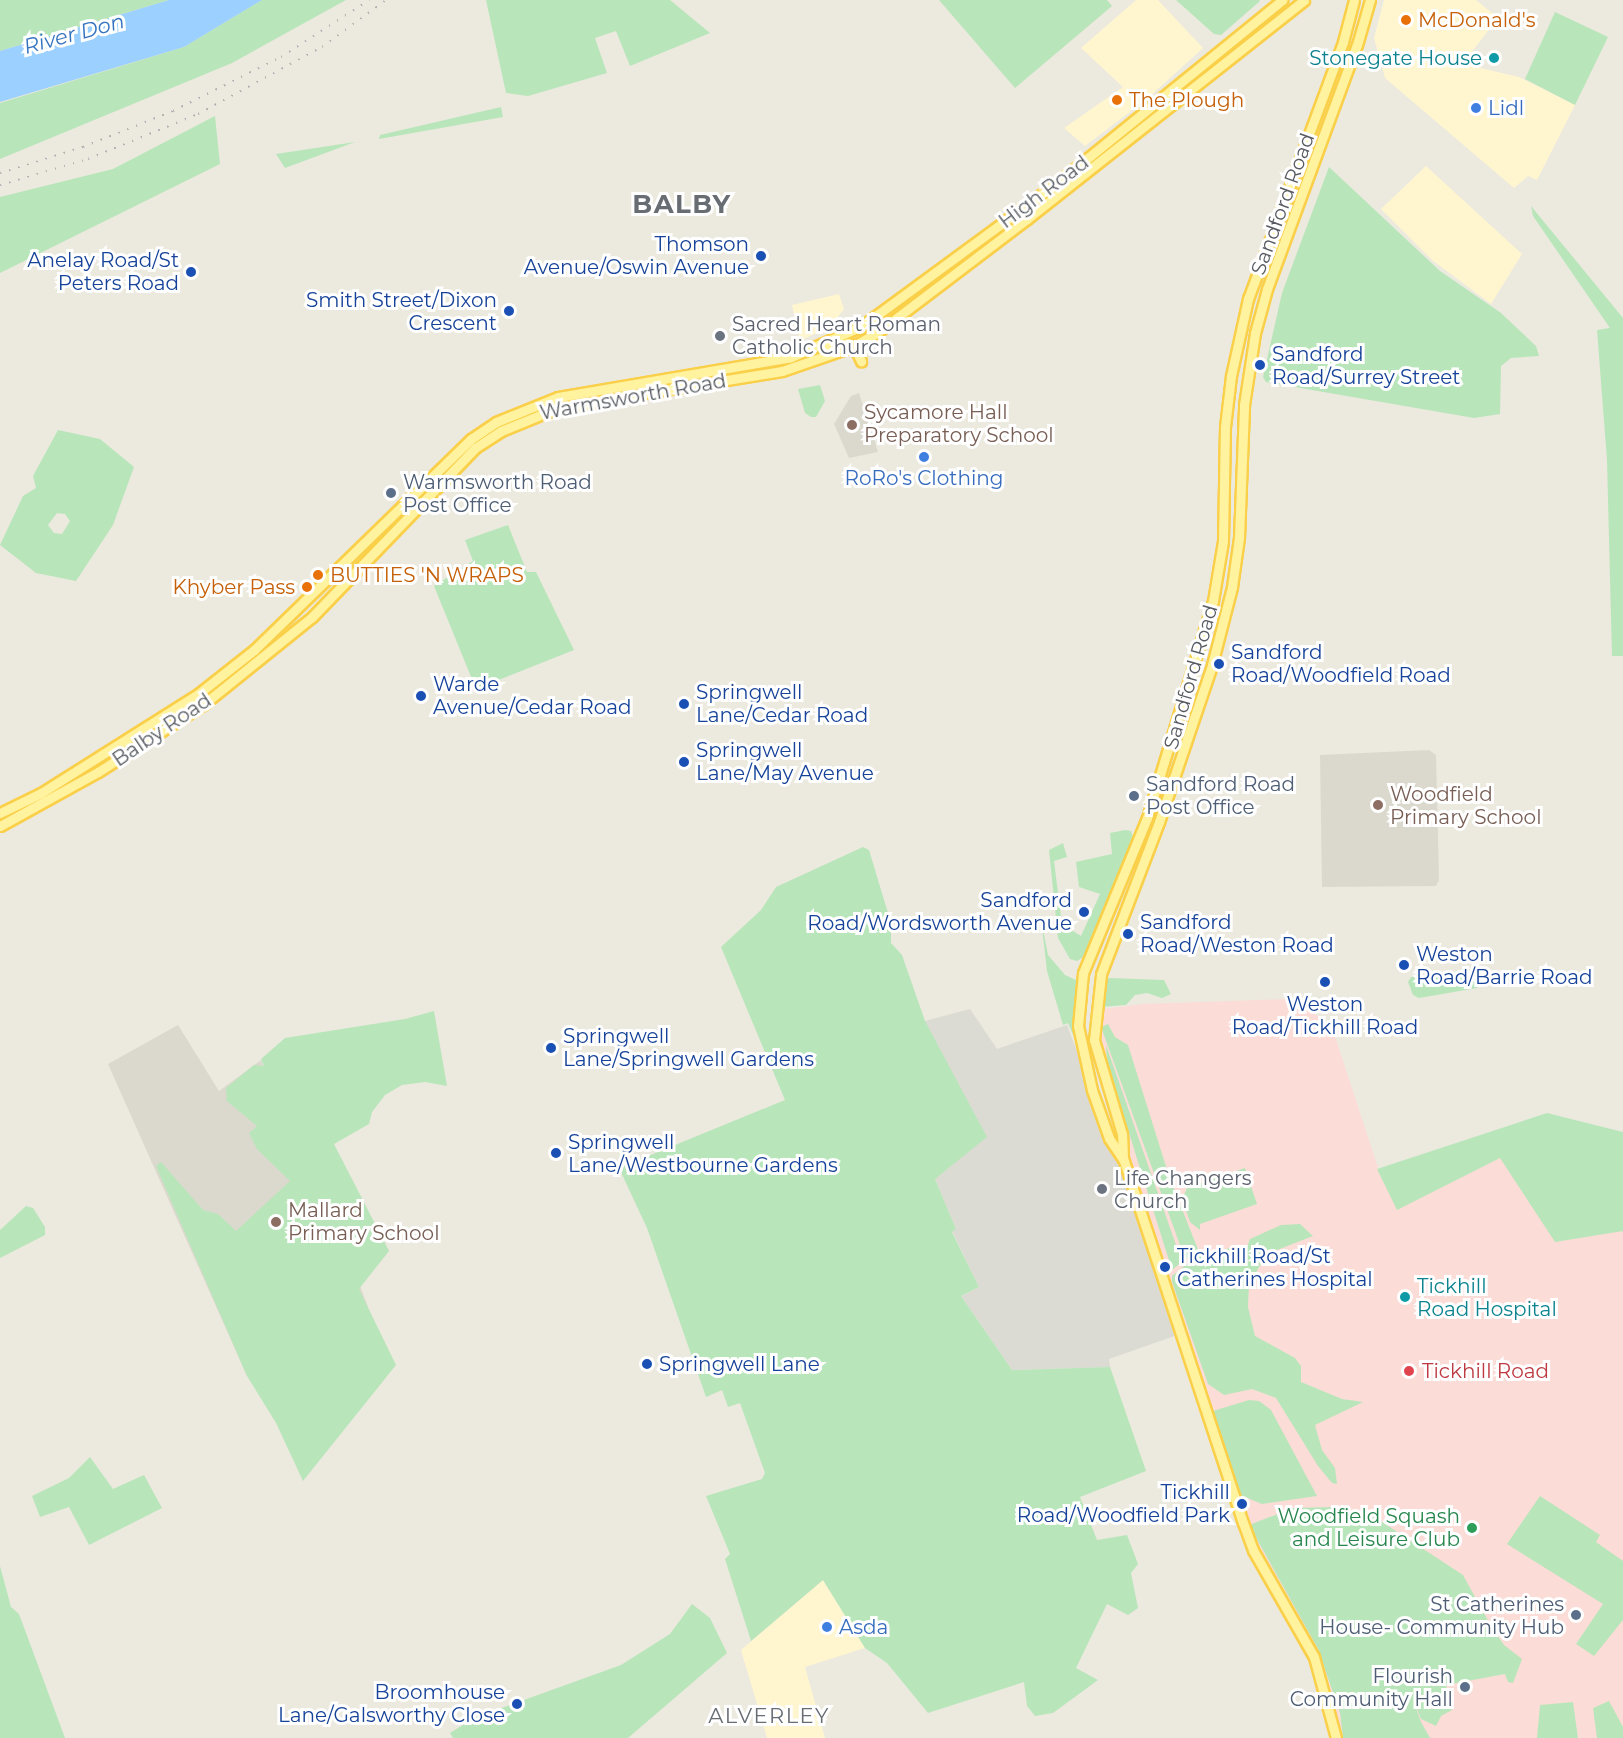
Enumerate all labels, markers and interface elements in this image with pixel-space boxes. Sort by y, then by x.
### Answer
water label: River Don [21,8,127,60]
place label: McDonald's [1418,8,1535,32]
marker: McDonald's [1399,13,1413,27]
place label: Stonegate House [1309,46,1482,70]
marker: Stonegate House [1487,51,1501,65]
place label: The Plough [1129,88,1244,112]
marker: The Plough [1110,93,1124,107]
place label: Lidl [1488,96,1524,120]
marker: Lidl [1469,101,1483,115]
street label: Sandford Road [1246,130,1320,278]
street label: High Road [994,150,1094,234]
district label: BALBY [632,189,732,221]
place label: Thomson Avenue/Oswin Avenue [524,232,749,279]
place label: Anelay Road/St Peters Road [27,248,179,295]
marker: Thomson Avenue/Oswin Avenue [754,249,768,263]
marker: Anelay Road/St Peters Road [184,265,198,279]
place label: Smith Street/Dixon Crescent [306,288,497,335]
marker: Smith Street/Dixon Crescent [502,304,516,318]
place label: Sacred Heart Roman Catholic Church [732,312,941,359]
marker: Sacred Heart Roman Catholic Church [713,329,727,343]
place label: Sandford Road/Surrey Street [1272,342,1460,389]
marker: Sandford Road/Surrey Street [1253,358,1267,372]
street label: Warmsworth Road [538,369,728,425]
place label: Sycamore Hall Preparatory School [864,401,1054,448]
marker: Sycamore Hall Preparatory School [845,418,859,432]
marker: RoRo's Clothing [917,450,931,464]
place label: RoRo's Clothing [844,466,1004,490]
place label: Warmsworth Road Post Office [403,470,592,517]
marker: Warmsworth Road Post Office [384,486,398,500]
place label: BUTTIES 'N WRAPS [330,563,524,587]
marker: BUTTIES 'N WRAPS [311,568,325,582]
place label: Khyber Pass [173,575,295,599]
marker: Khyber Pass [300,580,314,594]
street label: Sandford Road [1159,602,1223,752]
place label: Sandford Road/Woodfield Road [1231,640,1451,687]
marker: Sandford Road/Woodfield Road [1212,657,1226,671]
place label: Warde Avenue/Cedar Road [433,672,631,719]
place label: Springwell Lane/Cedar Road [696,680,868,727]
street label: Balby Road [108,688,216,772]
marker: Warde Avenue/Cedar Road [414,689,428,703]
marker: Springwell Lane/Cedar Road [677,697,691,711]
place label: Springwell Lane/May Avenue [696,738,874,785]
marker: Springwell Lane/May Avenue [677,755,691,769]
place label: Sandford Road Post Office [1146,772,1295,819]
place label: Woodfield Primary School [1390,782,1542,829]
marker: Sandford Road Post Office [1127,789,1141,803]
marker: Woodfield Primary School [1371,798,1385,812]
place label: Sandford Road/Wordsworth Avenue [807,888,1072,935]
marker: Sandford Road/Wordsworth Avenue [1077,905,1091,919]
place label: Sandford Road/Weston Road [1140,910,1334,957]
marker: Sandford Road/Weston Road [1121,927,1135,941]
place label: Weston Road/Barrie Road [1416,942,1593,989]
marker: Weston Road/Barrie Road [1397,958,1411,972]
marker: Weston Road/Tickhill Road [1318,975,1332,989]
place label: Weston Road/Tickhill Road [1232,992,1418,1039]
place label: Springwell Lane/Springwell Gardens [563,1024,814,1071]
marker: Springwell Lane/Springwell Gardens [544,1041,558,1055]
place label: Springwell Lane/Westbourne Gardens [568,1130,838,1177]
marker: Springwell Lane/Westbourne Gardens [549,1146,563,1160]
place label: Life Changers Church [1114,1166,1252,1213]
marker: Life Changers Church [1095,1182,1109,1196]
place label: Mallard Primary School [288,1198,440,1245]
marker: Mallard Primary School [269,1215,283,1229]
place label: Tickhill Road/St Catherines Hospital [1177,1244,1373,1291]
marker: Tickhill Road/St Catherines Hospital [1158,1260,1172,1274]
place label: Tickhill Road Hospital [1417,1274,1557,1321]
marker: Tickhill Road Hospital [1398,1290,1412,1304]
place label: Springwell Lane [659,1352,820,1376]
marker: Springwell Lane [640,1357,654,1371]
place label: Tickhill Road [1422,1359,1549,1383]
marker: Tickhill Road [1400,1362,1418,1380]
place label: Tickhill Road/Woodfield Park [1017,1480,1230,1527]
marker: Tickhill Road/Woodfield Park [1235,1497,1249,1511]
place label: Woodfield Squash and Leisure Club [1278,1504,1460,1551]
marker: Woodfield Squash and Leisure Club [1465,1521,1479,1535]
place label: St Catherines House- Community Hub [1319,1592,1564,1639]
marker: St Catherines House- Community Hub [1569,1608,1583,1622]
place label: Asda [839,1615,888,1639]
marker: Asda [820,1620,834,1634]
place label: Flourish Community Hall [1290,1664,1453,1711]
place label: Broomhouse Lane/Galsworthy Close [278,1680,505,1727]
marker: Flourish Community Hall [1458,1680,1472,1694]
marker: Broomhouse Lane/Galsworthy Close [510,1697,524,1711]
district label: ALVERLEY [708,1703,830,1729]

